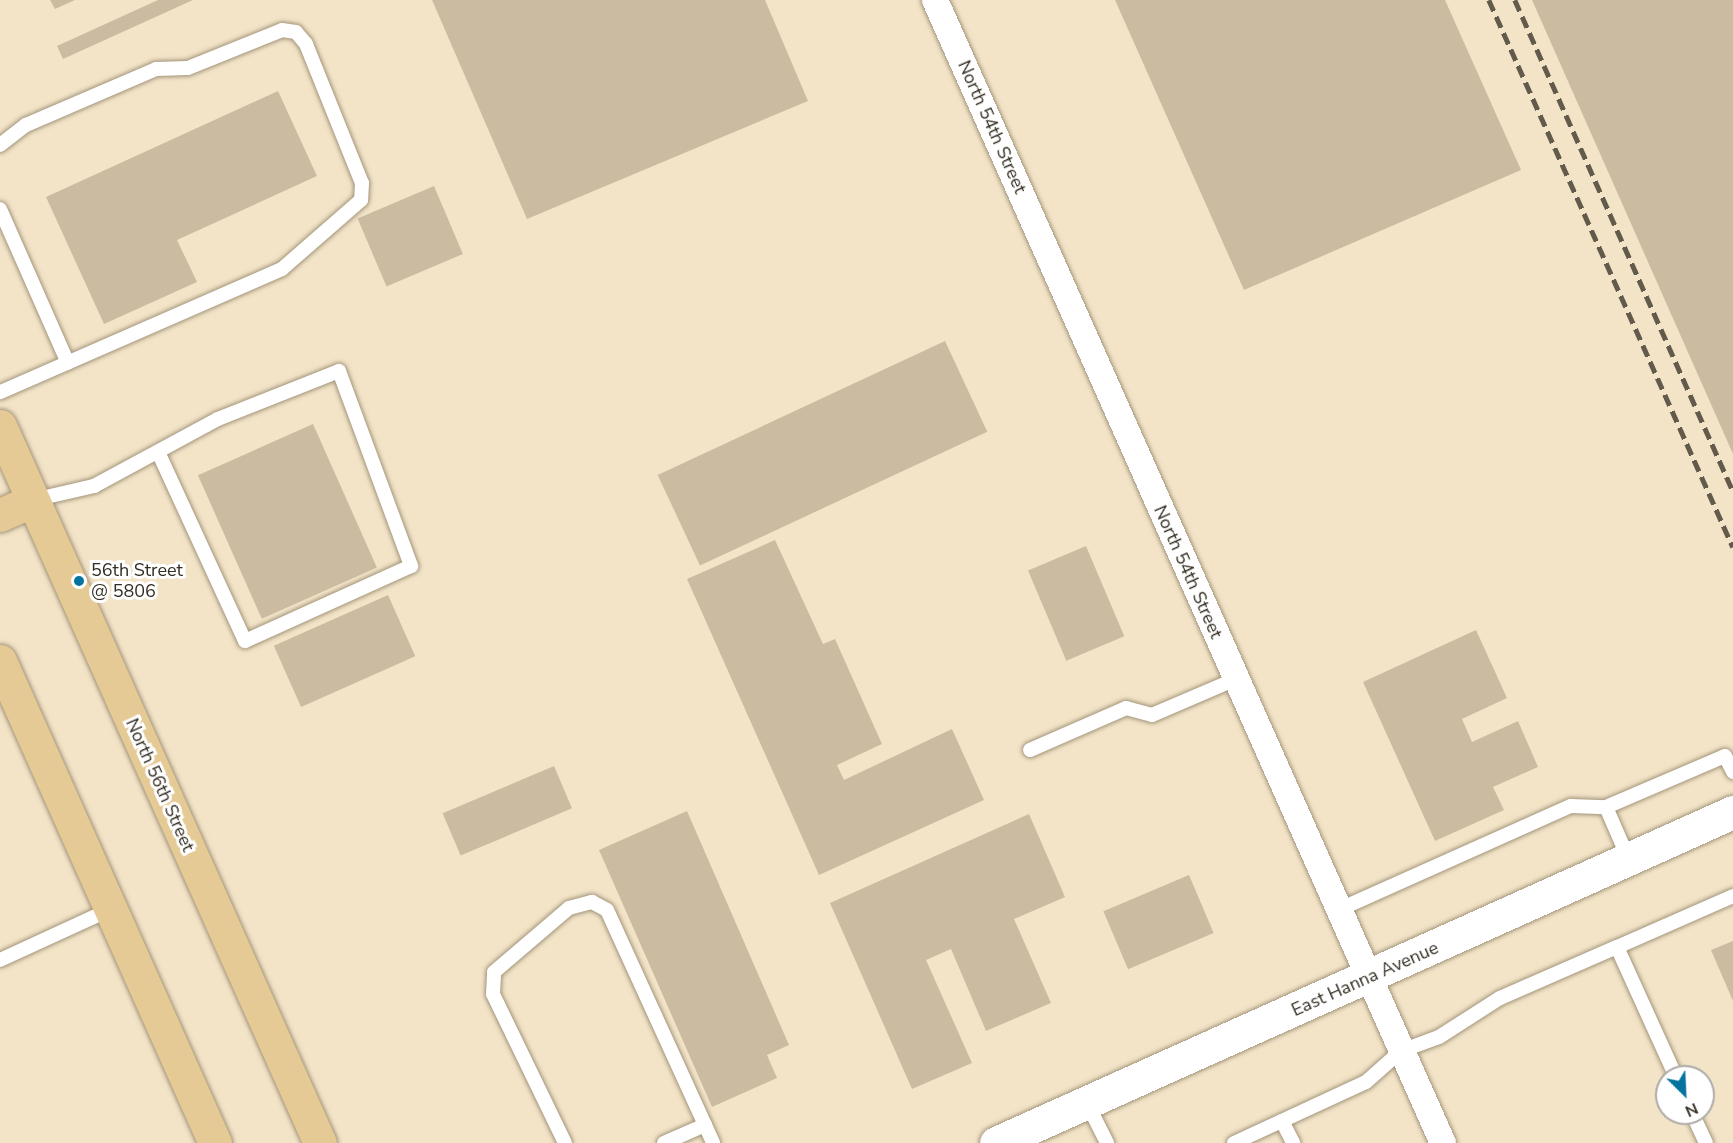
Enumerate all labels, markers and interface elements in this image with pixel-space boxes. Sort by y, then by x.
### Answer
street label: North 54th Street [953,57,1031,197]
street label: North 54th Street [1149,502,1227,642]
place label: 56th Street @ 5806 [91,560,183,602]
marker: 56th Street @ 5806 [72,574,86,588]
street label: North 56th Street [121,715,199,855]
street label: East Hanna Avenue [1288,937,1442,1021]
north arrow [1655,1065,1715,1125]
text: N [1682,1097,1701,1122]

